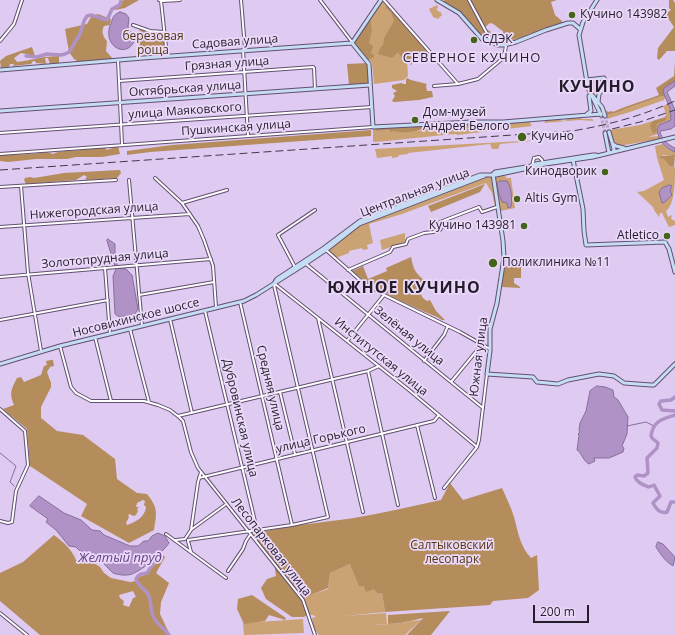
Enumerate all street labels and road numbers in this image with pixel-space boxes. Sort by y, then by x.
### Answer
street label: Садовая улица [191,32,279,52]
street label: Грязная улица [184,54,270,74]
street label: Октябрьская улица [128,78,242,100]
street label: улица Маяковского [128,100,242,122]
street label: Пушкинская улица [181,117,291,139]
street label: Центральная улица [359,166,471,220]
street label: Нижегородская улица [29,199,159,223]
street label: Золотопрудная улица [41,246,169,272]
street label: Носовихинское шоссе [71,295,201,341]
street label: Зелёная улица [371,303,447,369]
street label: Институтская улица [331,315,431,399]
street label: Южная улица [467,316,491,398]
street label: Средняя улица [253,344,287,432]
street label: Дубровинская улица [219,357,261,479]
street label: улица Горького [275,422,367,456]
street label: Лесопарковая улица [228,495,314,599]

